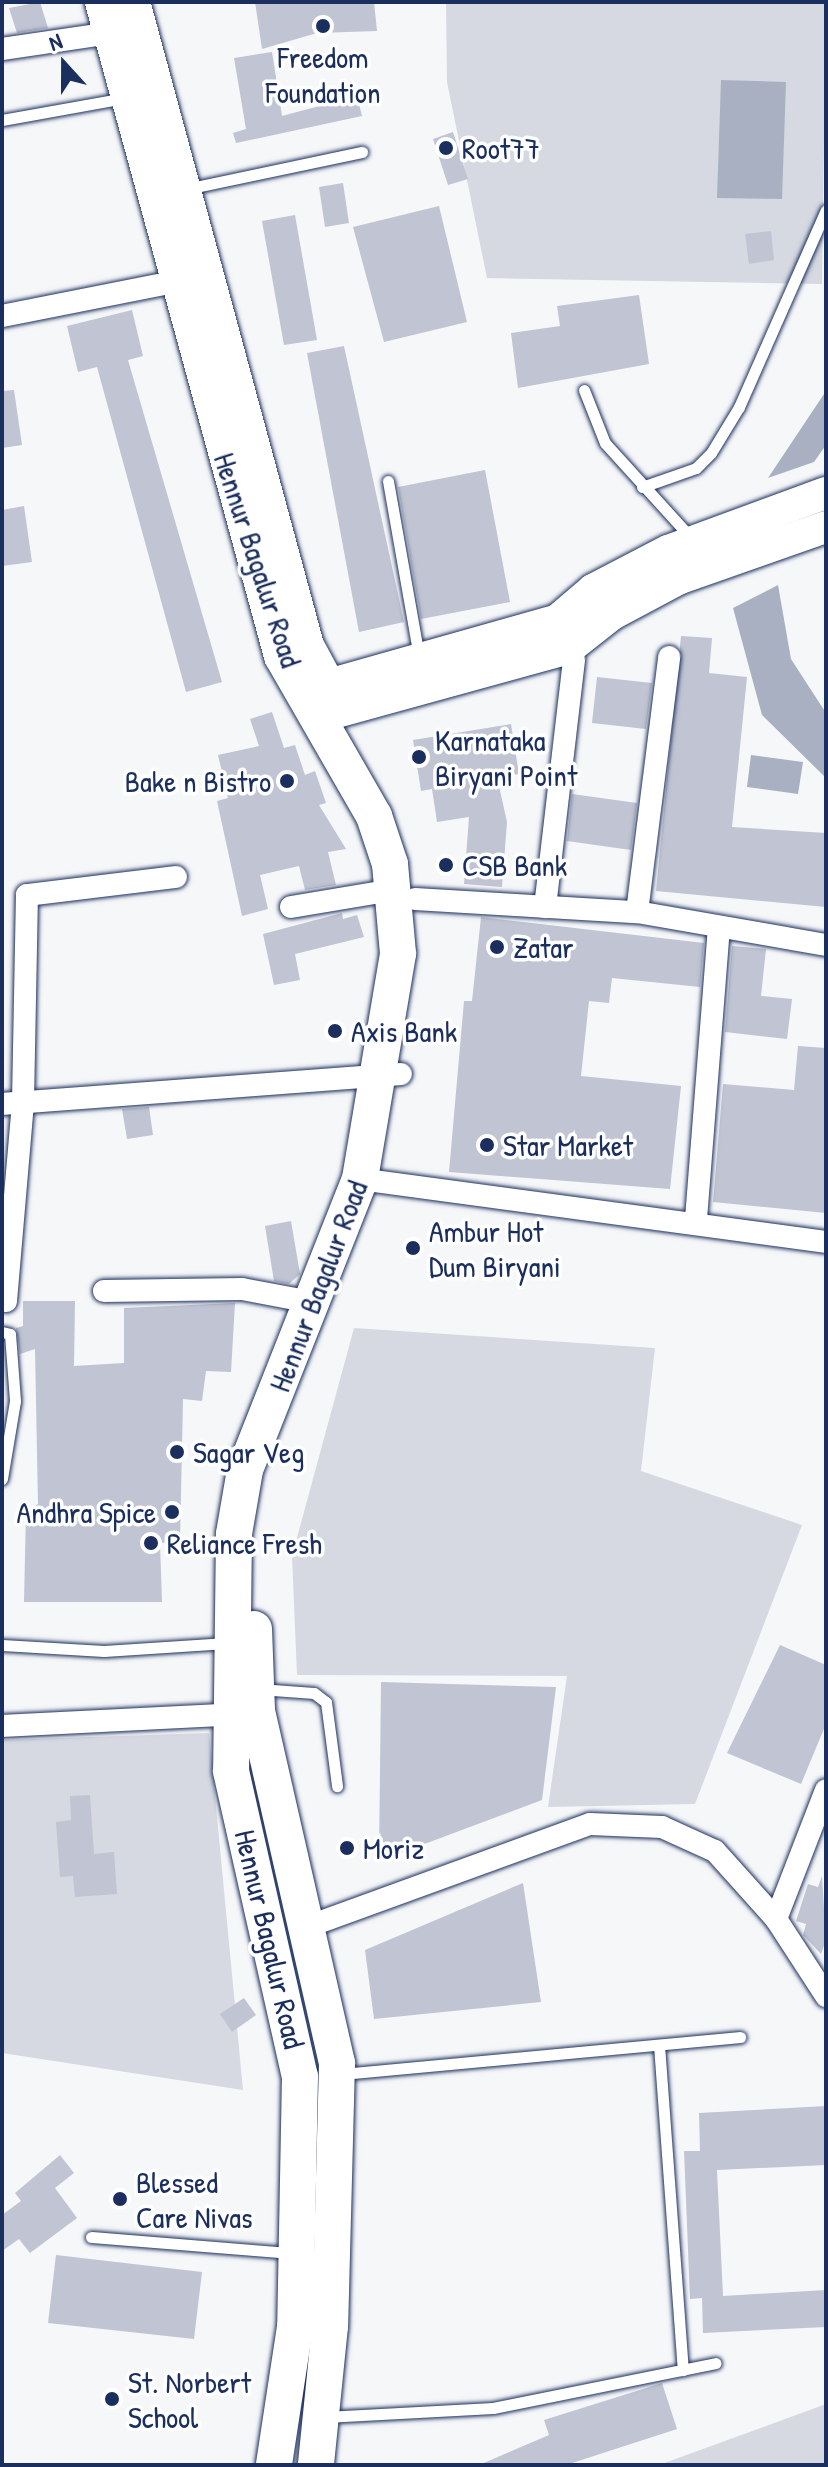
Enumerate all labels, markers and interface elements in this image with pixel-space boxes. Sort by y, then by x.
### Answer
marker: Freedom Foundation [314,17,332,35]
north arrow [24,24,104,104]
text: N [45,25,66,58]
place label: Freedom Foundation [265,39,381,110]
place label: Root77 [462,130,540,166]
marker: Root77 [437,139,455,157]
street label: Hennur Bagalur Road [206,448,310,672]
place label: Karnataka Biryani Point [435,722,577,792]
marker: Karnataka Biryani Point [410,748,428,766]
place label: Bake n Bistro [125,763,271,799]
marker: Bake n Bistro [278,772,296,790]
place label: CSB Bank [462,847,567,883]
marker: CSB Bank [437,856,455,874]
place label: Zatar [513,929,574,965]
marker: Zatar [488,938,506,956]
place label: Axis Bank [351,1013,457,1049]
marker: Axis Bank [326,1022,344,1040]
place label: Star Market [503,1127,633,1163]
marker: Star Market [478,1136,496,1154]
street label: Hennur Bagalur Road [261,1175,375,1397]
place label: Ambur Hot Dum Biryani [429,1213,561,1284]
marker: Ambur Hot Dum Biryani [404,1239,422,1257]
place label: Sagar Veg [193,1434,304,1470]
marker: Sagar Veg [168,1443,186,1461]
place label: Andhra Spice [16,1494,156,1530]
marker: Andhra Spice [163,1503,181,1521]
place label: Reliance Fresh [167,1525,322,1561]
marker: Reliance Fresh [142,1534,160,1552]
street label: Hennur Bagalur Road [227,1826,313,2052]
place label: Moriz [363,1830,424,1866]
marker: Moriz [338,1839,356,1857]
place label: Blessed Care Nivas [136,2164,253,2234]
marker: Blessed Care Nivas [111,2190,129,2208]
place label: St. Norbert School [128,2364,251,2434]
marker: St. Norbert School [103,2390,121,2408]

